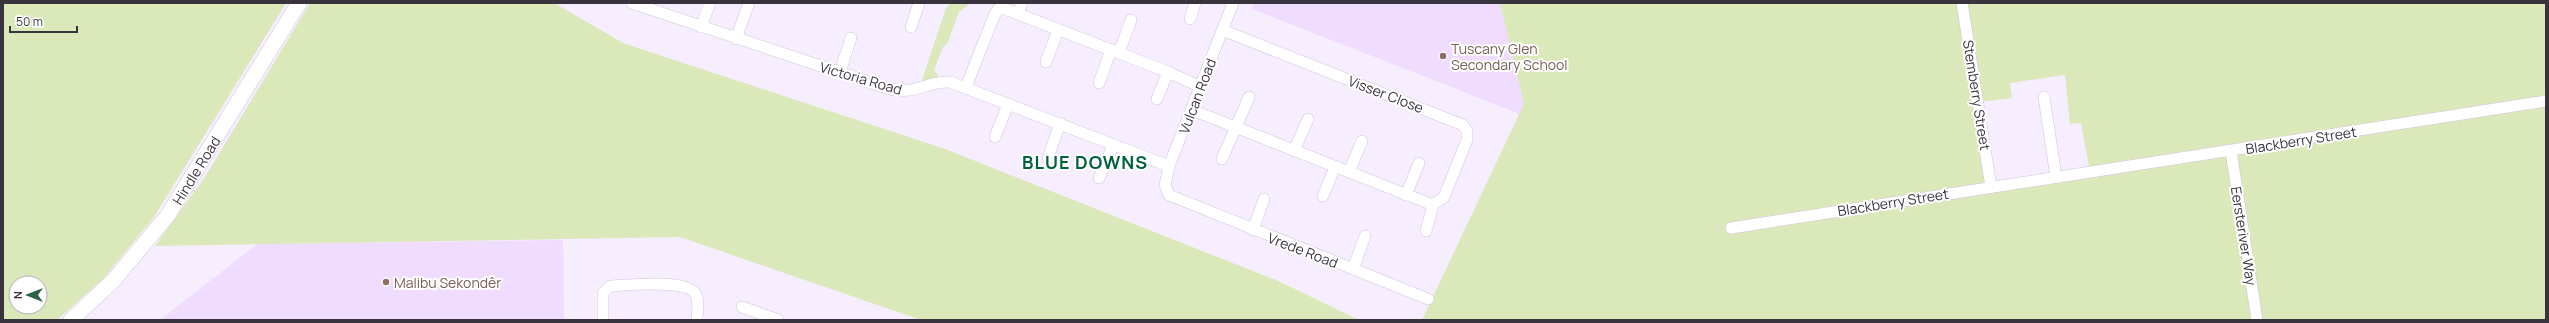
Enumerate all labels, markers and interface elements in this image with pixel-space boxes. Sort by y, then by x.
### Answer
scale bar [10,8,77,34]
text: 50 m [16,13,43,30]
street label: Stemberry Street [1959,38,1995,152]
place label: Tuscany Glen Secondary School [1451,39,1568,74]
marker: Tuscany Glen Secondary School [1438,51,1448,61]
street label: Vulcan Road [1174,56,1220,136]
street label: Victoria Road [818,57,904,99]
street label: Visser Close [1346,71,1426,117]
street label: Blackberry Street [2244,122,2358,158]
street label: Hindle Road [167,132,224,208]
district label: BLUE DOWNS [1022,150,1148,174]
street label: Blackberry Street [1836,184,1950,220]
street label: Eersteriver Way [2227,185,2261,288]
street label: Vrede Road [1265,228,1341,272]
place label: Malibu Sekondêr [394,273,501,292]
north arrow [8,275,48,315]
marker: Malibu Sekondêr [381,277,391,287]
text: N [10,291,25,299]

